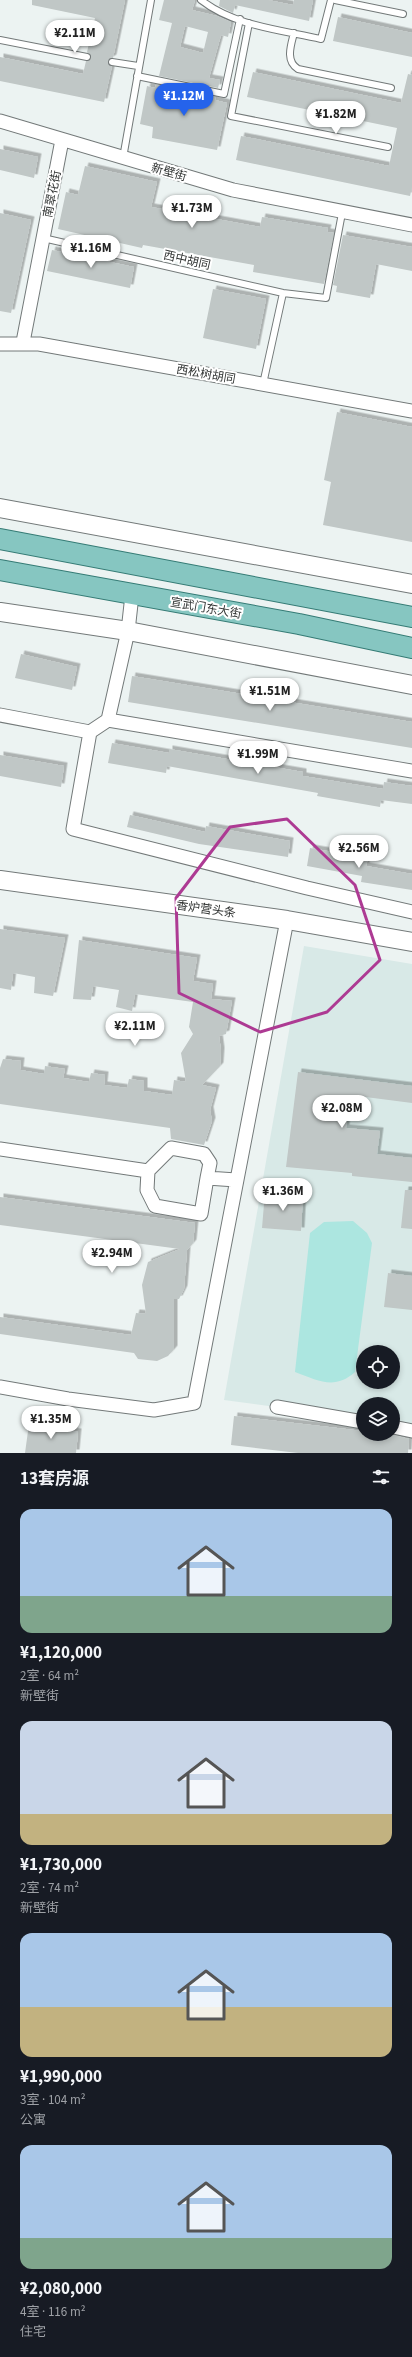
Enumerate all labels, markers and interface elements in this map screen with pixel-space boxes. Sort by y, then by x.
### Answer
pin: ¥2.11M [42,20,108,54]
text: ¥2.11M [54,24,96,42]
pin: ¥1.12M [151,83,217,117]
text: ¥1.12M [163,87,205,105]
pin: ¥1.82M [303,101,369,135]
text: ¥1.82M [315,105,357,123]
street label: 新壁街 [149,159,189,186]
street label: 南翠花街 [40,169,65,219]
pin: ¥1.73M [159,195,225,229]
text: ¥1.73M [171,199,213,217]
pin: ¥1.16M [58,235,124,269]
text: ¥1.16M [70,239,112,257]
street label: 西中胡同 [162,247,212,274]
street label: 西松树胡同 [175,361,237,388]
street label: 宣武门东大街 [169,594,243,623]
pin: ¥1.51M [237,678,303,712]
text: ¥1.51M [249,682,291,700]
pin: ¥1.99M [225,741,291,775]
text: ¥1.99M [237,745,279,763]
pin: ¥2.56M [326,835,392,869]
text: ¥2.56M [338,839,380,857]
street label: 香炉营头条 [175,897,237,922]
pin: ¥2.11M [102,1013,168,1047]
text: ¥2.11M [114,1017,156,1035]
pin: ¥2.08M [309,1095,375,1129]
text: ¥2.08M [321,1099,363,1117]
pin: ¥1.36M [250,1178,316,1212]
text: ¥1.36M [262,1182,304,1200]
pin: ¥2.94M [79,1240,145,1274]
text: ¥2.94M [91,1244,133,1262]
map controls [356,1345,400,1441]
button: locate [356,1345,400,1389]
button: layers [356,1397,400,1441]
pin: ¥1.35M [18,1406,84,1440]
text: ¥1.35M [30,1410,72,1428]
icon: filters [370,1466,392,1488]
text: 13套房源 [20,1467,89,1491]
icon: home [170,1535,242,1607]
text: ¥1,120,000 [20,1641,102,1665]
text: 2室 · 64 m² [20,1667,79,1685]
text: 新壁街 [20,1687,59,1705]
icon: home [170,1747,242,1819]
text: ¥1,730,000 [20,1853,102,1877]
text: 2室 · 74 m² [20,1879,79,1897]
text: 新壁街 [20,1899,59,1917]
icon: home [170,1959,242,2031]
text: ¥1,990,000 [20,2065,102,2089]
text: 3室 · 104 m² [20,2091,85,2109]
text: 公寓 [20,2111,46,2129]
icon: home [170,2171,242,2243]
text: ¥2,080,000 [20,2277,102,2301]
text: 4室 · 116 m² [20,2303,85,2321]
text: 住宅 [20,2323,46,2341]

